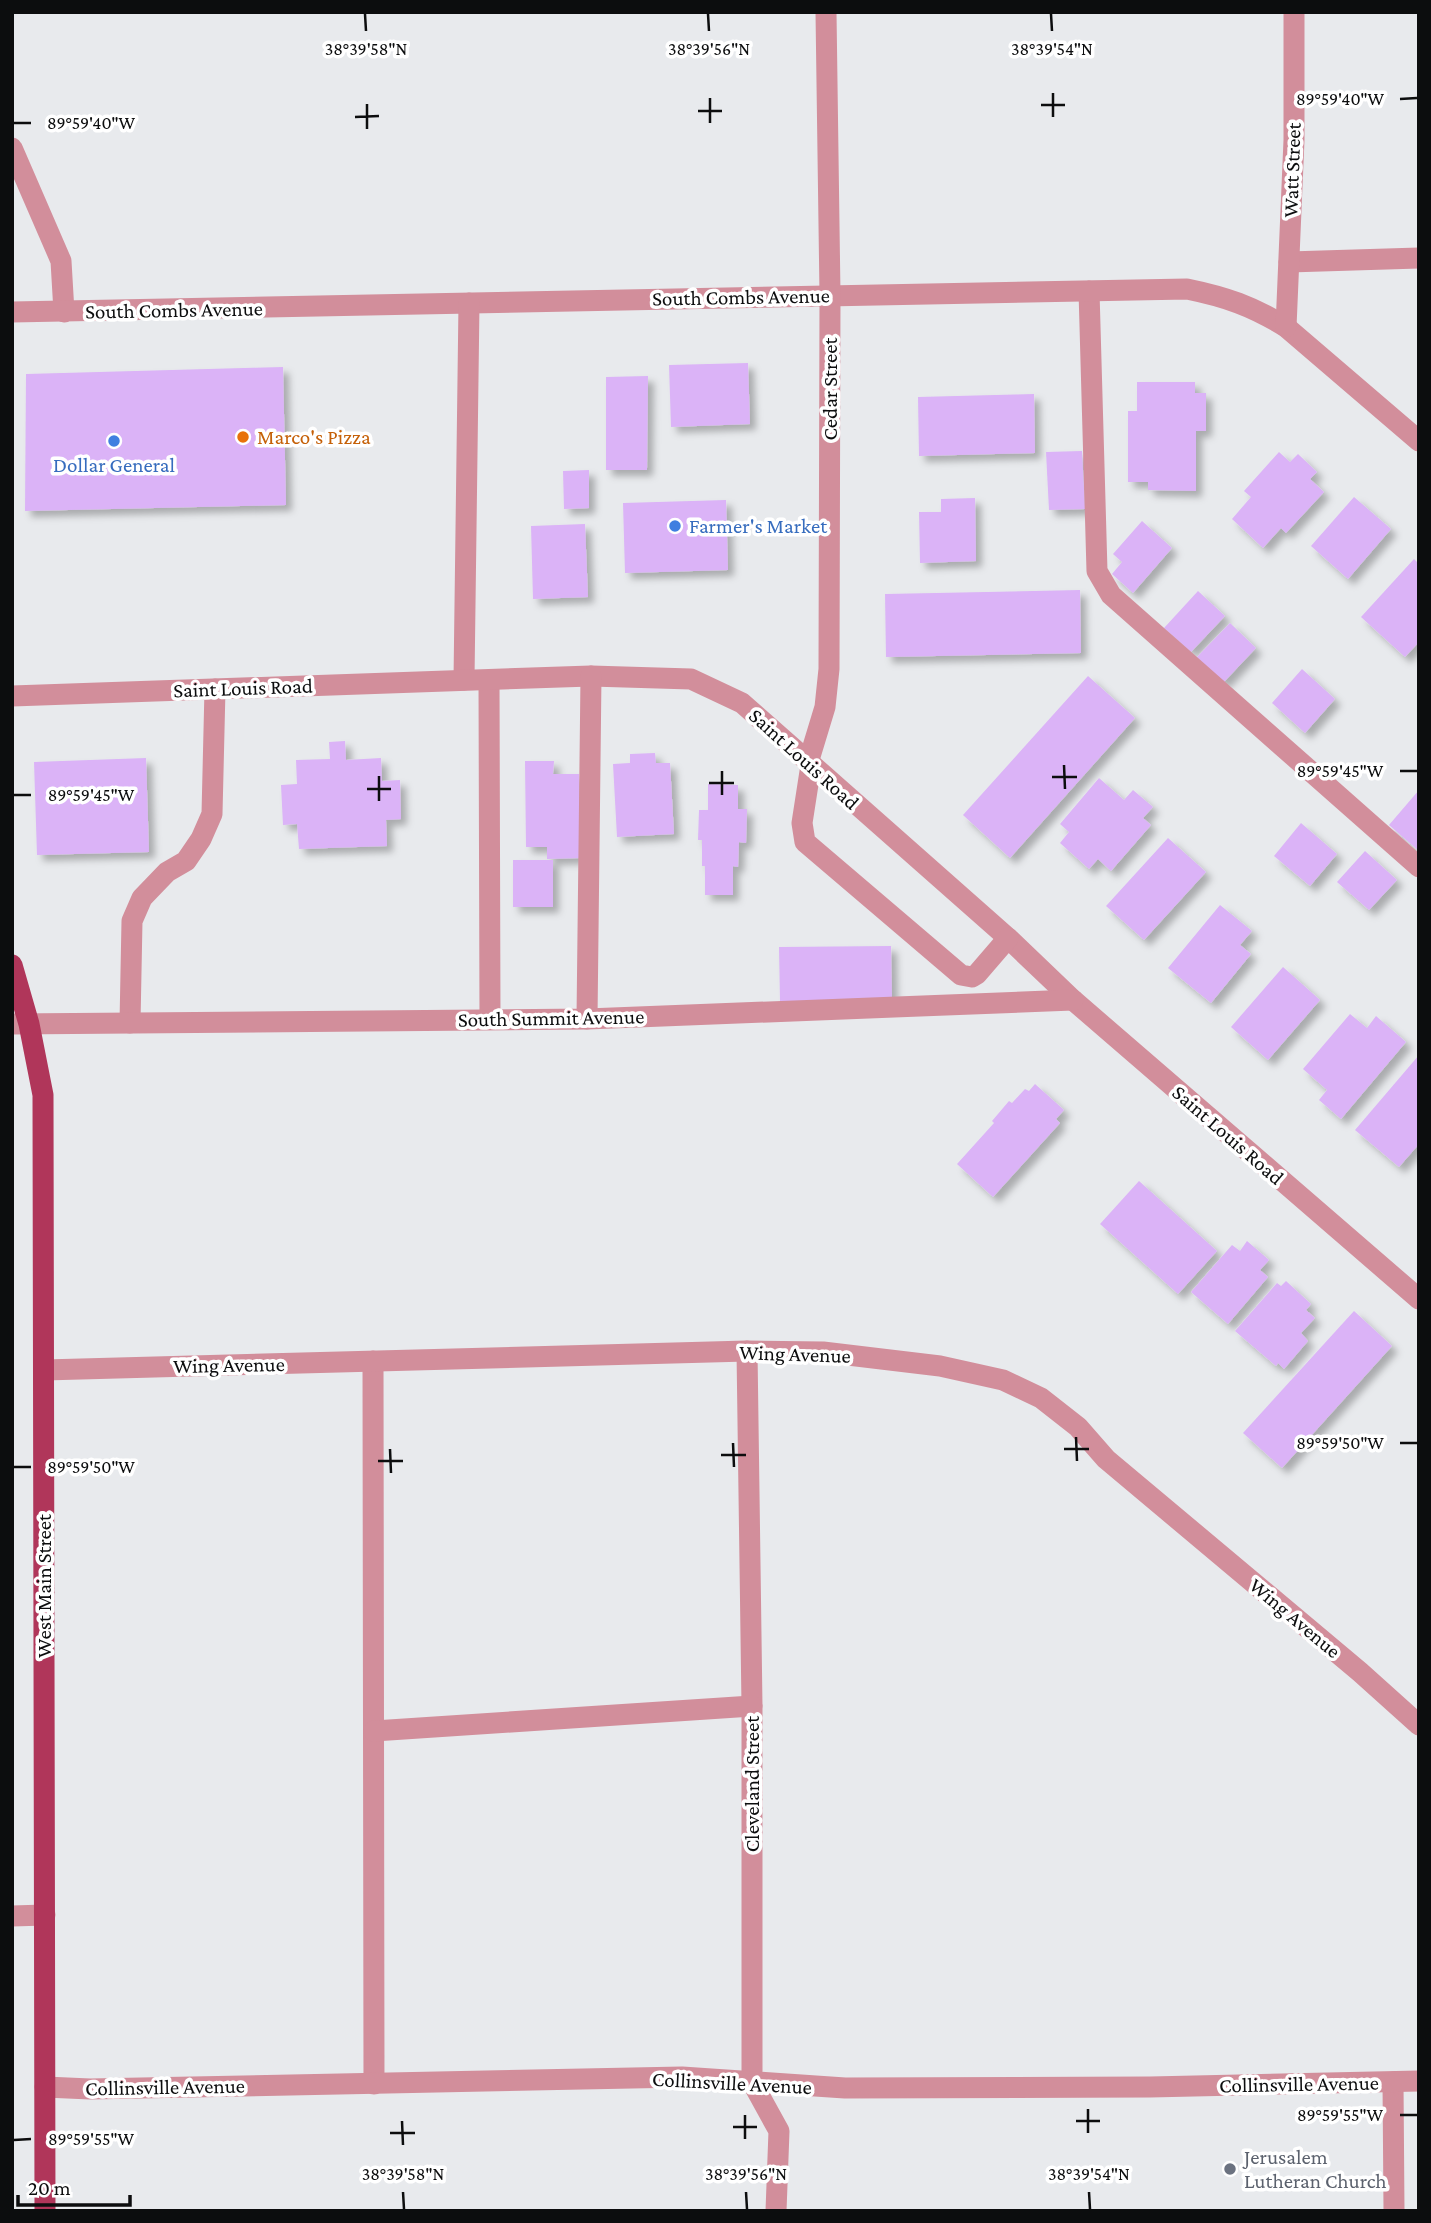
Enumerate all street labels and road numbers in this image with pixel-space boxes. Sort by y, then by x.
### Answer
street label: Watt Street [1278,121,1306,218]
street label: South Combs Avenue [652,283,830,311]
street label: South Combs Avenue [85,296,263,324]
street label: Cedar Street [818,337,842,440]
street label: Saint Louis Road [173,674,313,702]
street label: Saint Louis Road [744,703,864,815]
street label: South Summit Avenue [458,1004,644,1032]
street label: Saint Louis Road [1167,1080,1289,1190]
street label: Wing Avenue [739,1340,851,1368]
street label: Wing Avenue [173,1352,285,1378]
street label: West Main Street [32,1513,56,1658]
street label: Wing Avenue [1245,1573,1345,1663]
street label: Cleveland Street [740,1715,764,1852]
street label: Collinsville Avenue [652,2067,812,2099]
street label: Collinsville Avenue [1219,2071,1379,2097]
street label: Collinsville Avenue [85,2074,245,2100]

